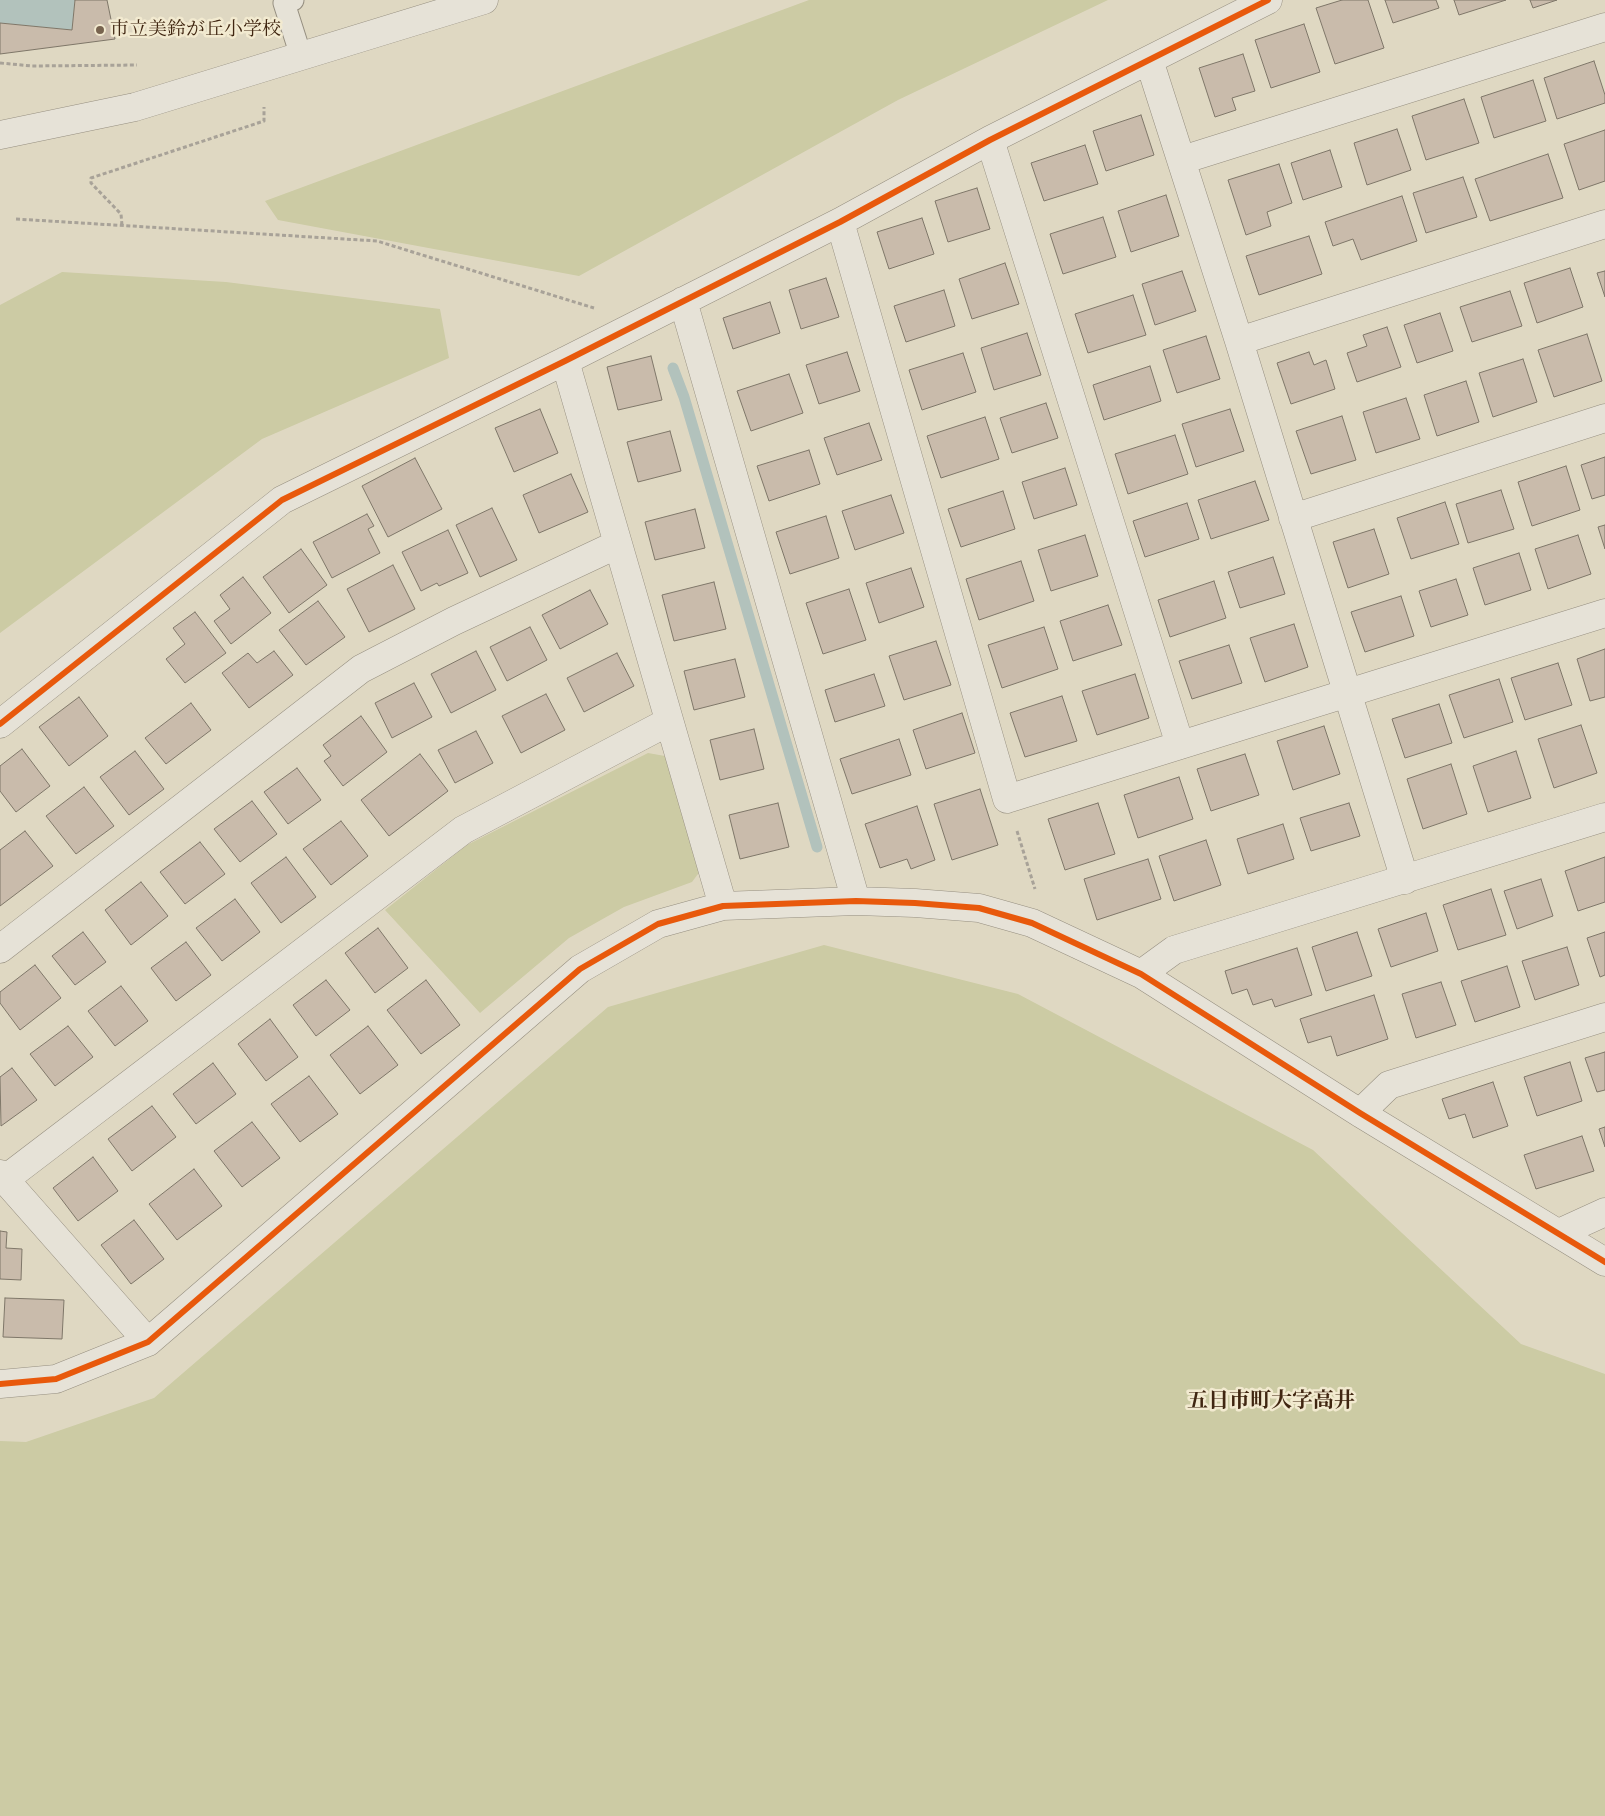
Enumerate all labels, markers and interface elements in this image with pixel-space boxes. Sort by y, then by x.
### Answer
place label: 市立美鈴が丘小学校 [110,19,281,41]
marker: 市立美鈴が丘小学校 [94,24,106,36]
district label: 五日市町大字高井 [1187,1388,1355,1414]

